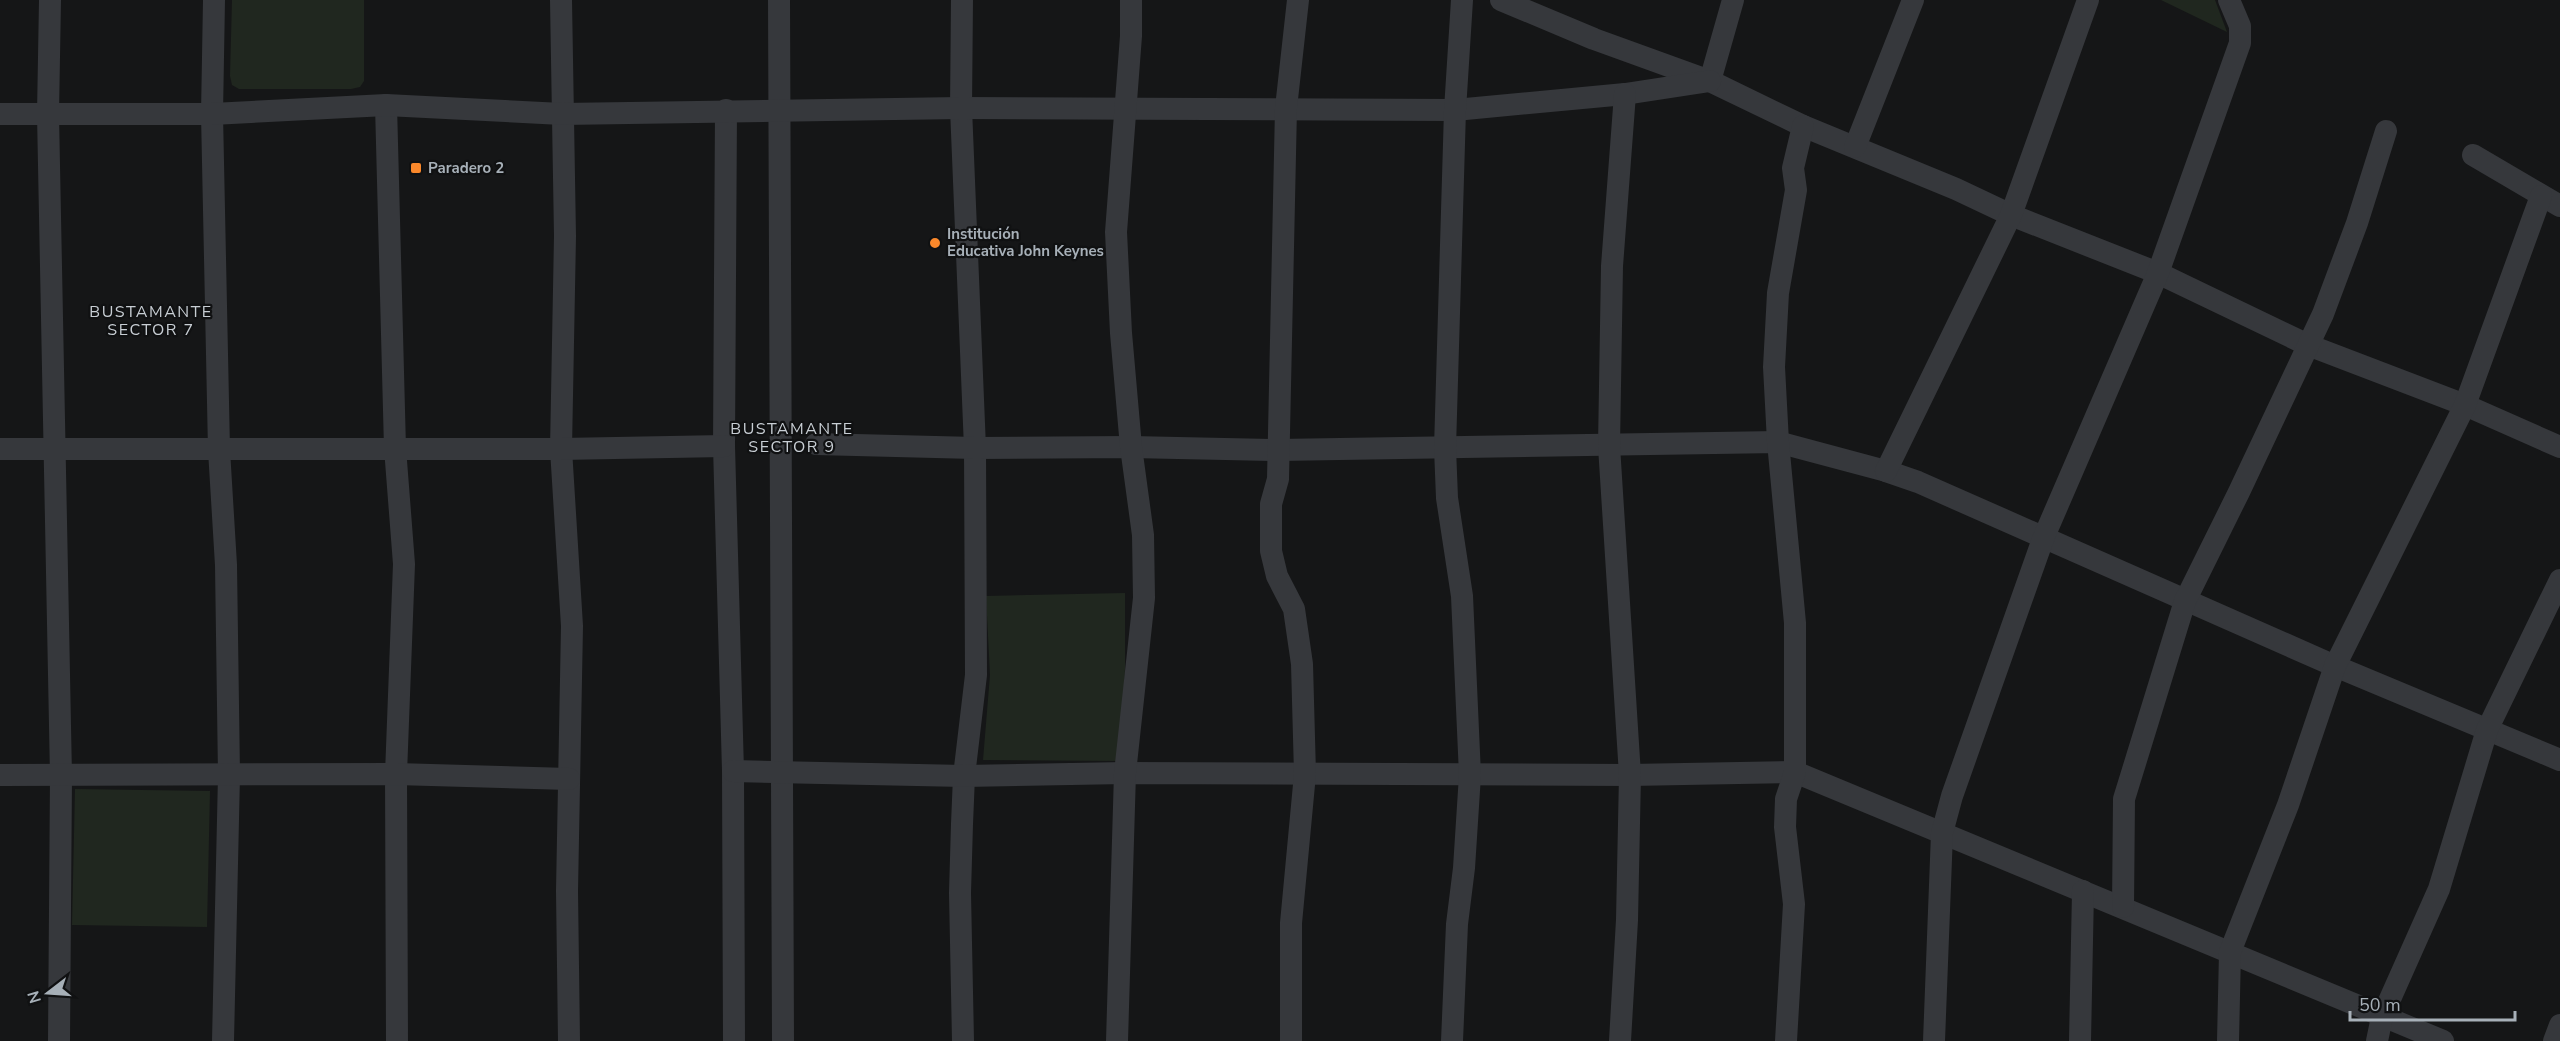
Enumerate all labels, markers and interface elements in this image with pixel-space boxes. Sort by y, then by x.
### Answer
place label: Paradero 2 [428,158,504,178]
marker: Paradero 2 [409,161,423,175]
place label: Institución Educativa John Keynes [947,224,1104,261]
marker: Institución Educativa John Keynes [928,236,942,250]
district label: BUSTAMANTE SECTOR 7 [89,301,213,341]
district label: BUSTAMANTE SECTOR 9 [730,418,854,458]
north arrow [18,963,78,1023]
scale bar [2350,984,2515,1022]
text: N [22,988,47,1006]
text: 50 m [2359,993,2401,1017]

